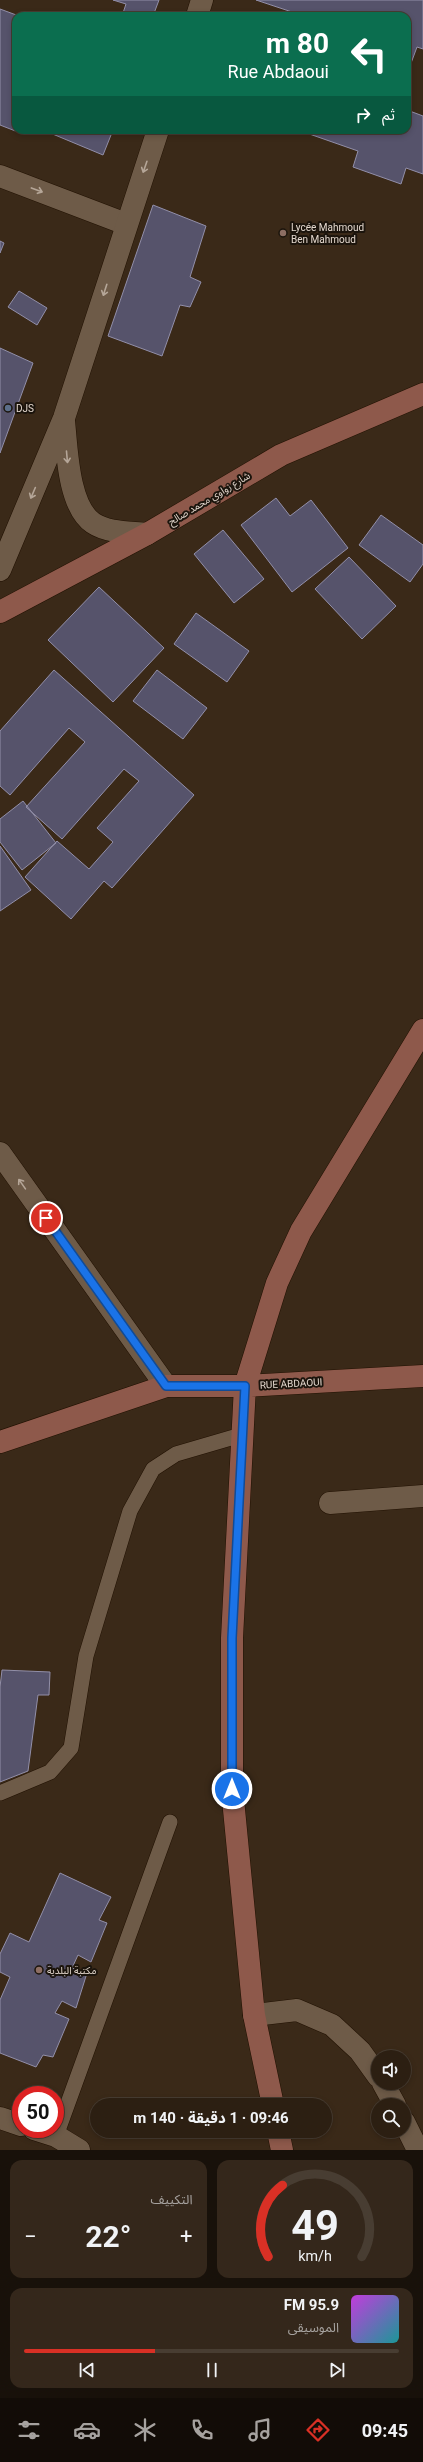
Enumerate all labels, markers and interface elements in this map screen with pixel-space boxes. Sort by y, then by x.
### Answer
text: 80 m [266,27,329,60]
icon: left [343,28,395,80]
text: Rue Abdaoui [228,61,329,82]
icon: right [352,104,374,126]
text: ثم [382,106,395,124]
one-way arrow [141,161,149,173]
one-way arrow [30,187,42,195]
place label: Lycée Mahmoud Ben Mahmoud [291,222,364,245]
marker: Lycée Mahmoud Ben Mahmoud [278,228,288,238]
one-way arrow [101,284,108,297]
marker: DJS [3,403,13,413]
place label: DJS [16,403,34,414]
one-way arrow [64,450,71,463]
street label: شارع زواوي محمد صالح [166,470,253,529]
one-way arrow [28,486,36,498]
one-way arrow [18,1178,26,1189]
pin [29,1201,63,1235]
icon: arrive [35,1207,57,1229]
street label: RUE ABDAOUI [259,1376,323,1391]
position arrow [211,1768,253,1810]
marker: مكتبة البلدية [34,1965,44,1975]
place label: مكتبة البلدية [47,1965,96,1976]
map controls [371,2050,411,2138]
button: sound [371,2050,411,2090]
speed limit sign: 50 [12,2086,64,2138]
button: search [371,2098,411,2138]
text: 09:46 · 1 دقيقة · 140 m [133,2109,289,2127]
text: التكييف [151,2192,193,2207]
text: 49 [291,2201,339,2250]
text: 22° [85,2219,131,2254]
text: − [24,2224,37,2249]
text: + [180,2224,192,2249]
text: km/h [298,2248,332,2264]
text: 95.9 FM [284,2296,339,2314]
text: الموسيقى [288,2320,339,2335]
icon: previous [76,2359,98,2381]
icon: pause [201,2359,223,2381]
icon: next [326,2359,348,2381]
icon: filters [15,2416,43,2444]
icon: car [73,2416,101,2444]
icon: climate [131,2416,159,2444]
icon: phone [188,2416,216,2444]
icon: music [246,2416,274,2444]
icon: directions [304,2416,332,2444]
text: 09:45 [362,2420,408,2441]

